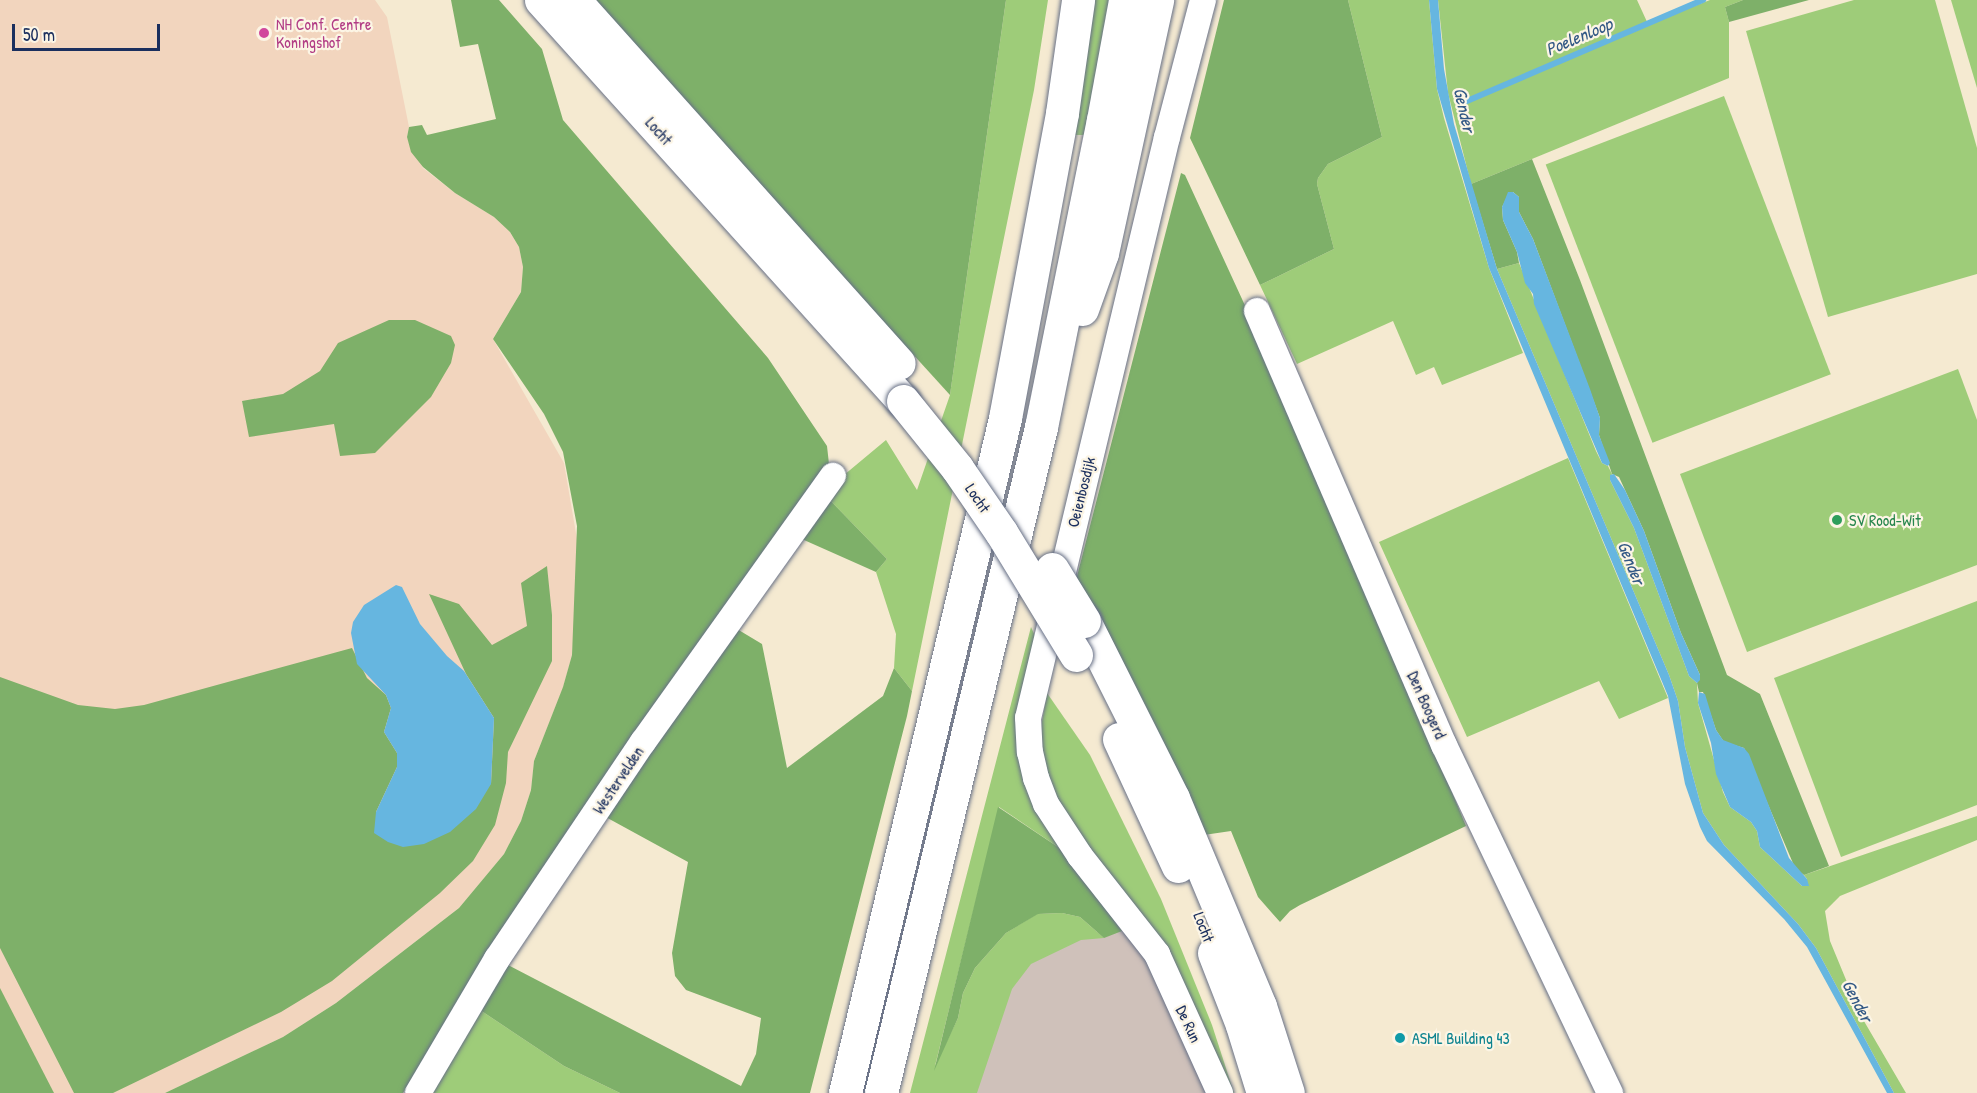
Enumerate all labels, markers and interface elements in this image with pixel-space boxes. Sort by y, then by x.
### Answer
scale bar [15,12,164,50]
water label: Poelenloop [1542,13,1616,61]
place label: NH Conf. Centre Koningshof [276,14,371,52]
text: 50 m [23,22,55,47]
marker: NH Conf. Centre Koningshof [257,26,271,40]
water label: Gender [1448,86,1480,134]
street label: Locht [642,113,676,149]
street label: Oeienbosdijk [1063,455,1099,529]
street label: Locht [961,480,995,516]
place label: SV Rood-Wit [1849,510,1921,530]
marker: SV Rood-Wit [1830,513,1844,527]
water label: Gender [1613,538,1649,588]
street label: Den Boogerd [1404,668,1450,742]
street label: Westervelden [588,743,648,817]
street label: Locht [1190,909,1218,945]
water label: Gender [1837,976,1877,1026]
street label: De Run [1172,1002,1206,1046]
place label: ASML Building 43 [1412,1028,1510,1048]
marker: ASML Building 43 [1393,1031,1407,1045]

